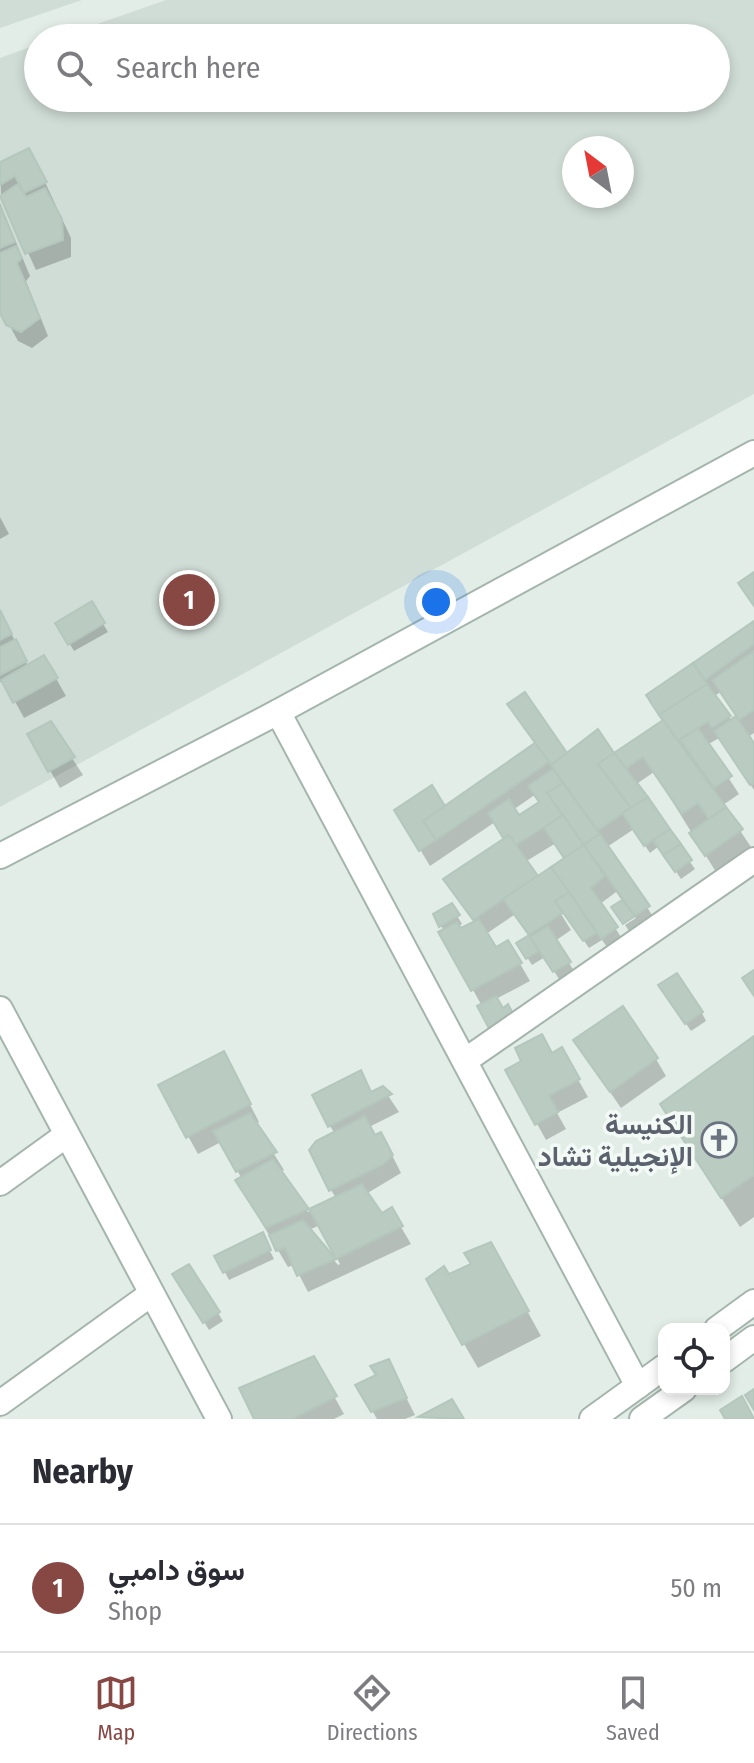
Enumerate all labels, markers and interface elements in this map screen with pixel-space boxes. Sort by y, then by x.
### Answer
search box [24,24,730,112]
icon: search [52,46,96,90]
text: Search here [116,50,261,86]
north arrow [562,136,634,208]
pin: 1 [163,570,215,630]
your location [416,582,456,622]
place label: الكنيسة الإنجيلية تشاد [538,1108,693,1175]
church icon: الكنيسة الإنجيلية تشاد [700,1121,738,1159]
map controls [658,1323,730,1395]
button: locate [658,1323,730,1395]
text: Nearby [32,1451,133,1492]
text: سوق دامبي [108,1552,245,1588]
text: 1 [53,1573,64,1604]
text: 50 m [670,1573,722,1604]
text: Shop [108,1596,162,1627]
tab: Map [94,1671,138,1746]
tab: Directions [327,1671,418,1746]
tab: Saved [606,1671,660,1746]

